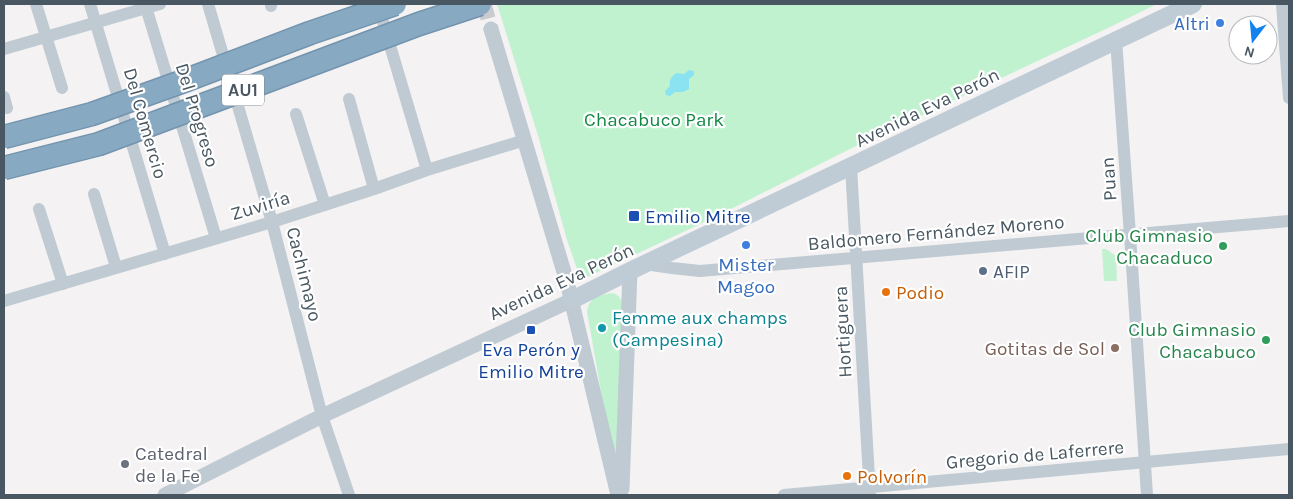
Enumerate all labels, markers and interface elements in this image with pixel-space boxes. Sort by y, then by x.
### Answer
place label: Altri [1174,13,1210,35]
north arrow [1228,15,1278,65]
marker: Altri [1214,17,1226,29]
text: N [1242,42,1257,62]
street label: Del Progreso [171,61,223,170]
street label: Avenida Eva Perón [852,64,1003,152]
street label: Del Comercio [119,65,171,181]
road number: AU1 [222,74,264,106]
park label: Chacabuco Park [584,109,724,131]
street label: Puan [1096,156,1122,202]
street label: Zuviría [228,187,293,225]
place label: Emilio Mitre [645,206,751,228]
marker: Emilio Mitre [627,209,641,223]
street label: Baldomero Fernández Moreno [807,211,1065,255]
street label: Cachimayo [282,225,326,324]
place label: Club Gimnasio Chacaduco [1085,225,1213,269]
street label: Avenida Eva Perón [485,239,637,325]
marker: Mister Magoo [740,239,752,251]
marker: Club Gimnasio Chacaduco [1217,240,1229,252]
place label: Mister Magoo [717,254,775,298]
place label: AFIP [993,261,1030,283]
marker: AFIP [977,265,989,277]
place label: Podio [896,282,944,304]
street label: Hortiguera [830,285,856,378]
marker: Podio [880,286,892,298]
place label: Femme aux champs (Campesina) [612,307,788,351]
place label: Club Gimnasio Chacabuco [1128,319,1256,363]
marker: Femme aux champs (Campesina) [596,322,608,334]
marker: Eva Perón y Emilio Mitre [525,324,537,336]
marker: Club Gimnasio Chacabuco [1260,334,1272,346]
place label: Gotitas de Sol [985,338,1105,360]
place label: Eva Perón y Emilio Mitre [478,339,584,383]
marker: Gotitas de Sol [1109,342,1121,354]
street label: Gregorio de Laferrere [945,436,1125,474]
place label: Catedral de la Fe [135,443,208,487]
marker: Catedral de la Fe [119,458,131,470]
place label: Polvorín [857,466,927,488]
marker: Polvorín [841,470,853,482]

